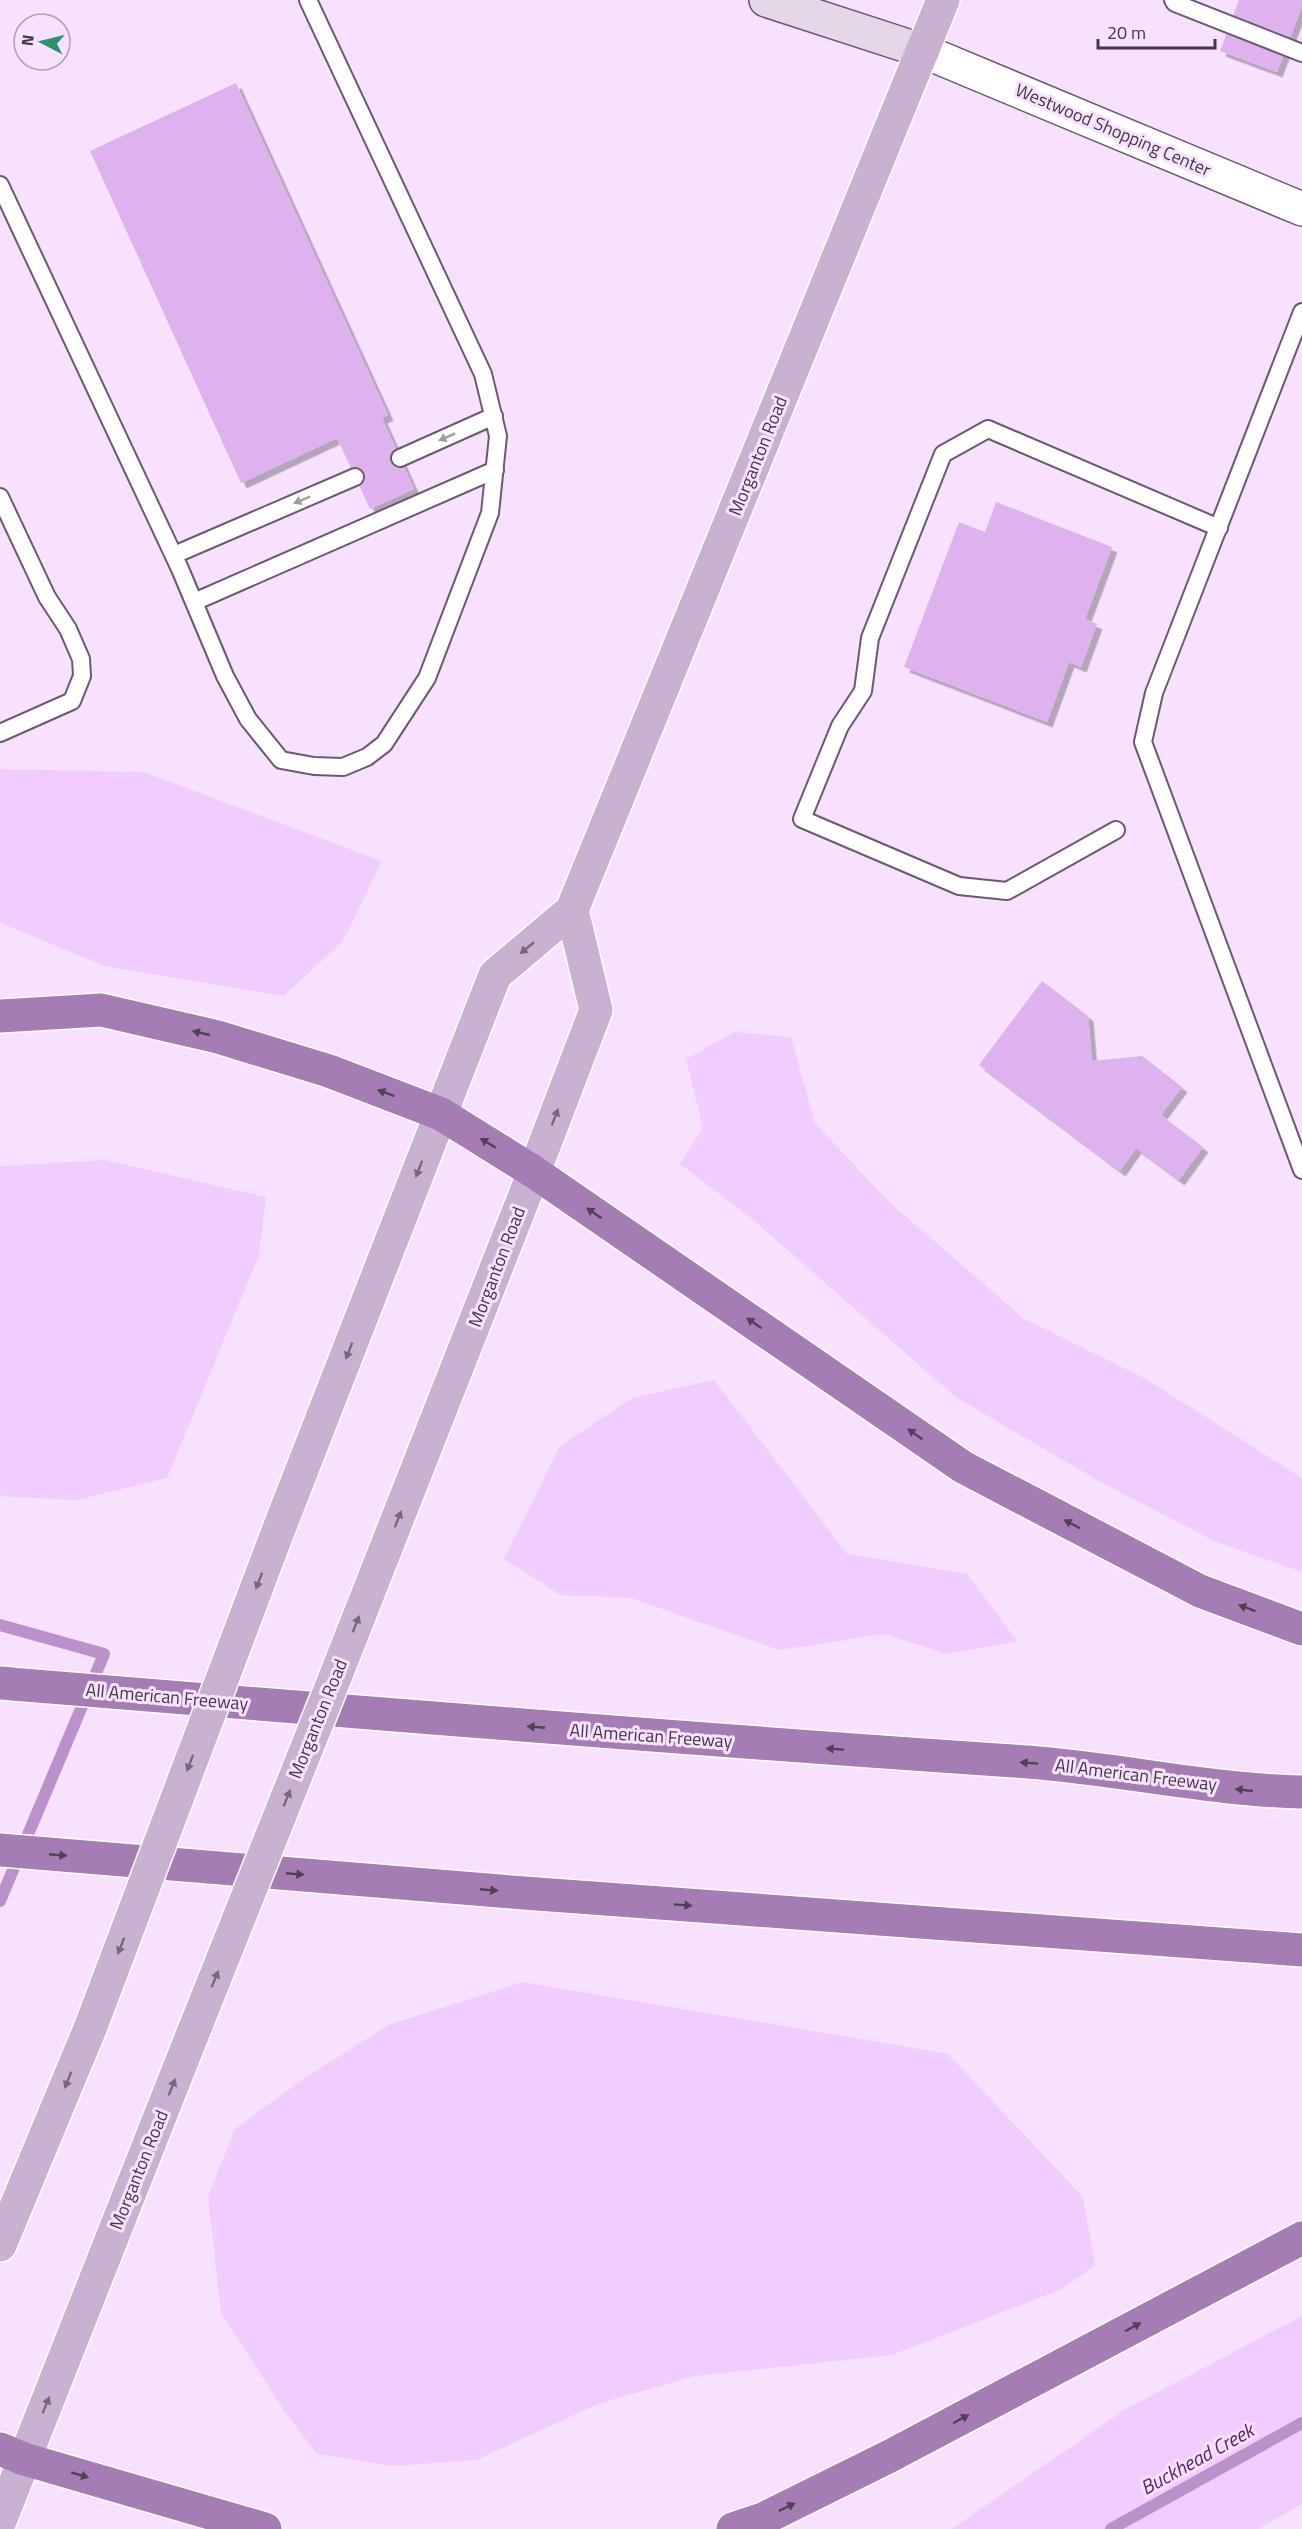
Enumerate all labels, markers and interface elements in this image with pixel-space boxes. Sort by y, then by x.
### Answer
north arrow [12,12,72,72]
scale bar [1098,12,1215,50]
text: 20 m [1107,19,1146,46]
text: N [15,33,40,47]
street label: Westwood Shopping Center [1011,76,1215,183]
street label: Morganton Road [721,392,794,520]
one-way arrow [438,433,455,442]
one-way arrow [292,495,310,505]
one-way arrow [520,941,535,954]
one-way arrow [191,1028,210,1037]
one-way arrow [377,1088,395,1097]
one-way arrow [551,1108,560,1126]
one-way arrow [479,1138,496,1148]
one-way arrow [414,1160,424,1178]
street label: Morganton Road [461,1203,532,1331]
one-way arrow [586,1207,602,1219]
one-way arrow [747,1317,763,1329]
one-way arrow [343,1342,353,1360]
one-way arrow [907,1428,923,1440]
one-way arrow [394,1509,404,1527]
one-way arrow [1063,1519,1080,1529]
one-way arrow [254,1572,264,1590]
one-way arrow [1238,1603,1256,1613]
one-way arrow [352,1615,362,1633]
street label: Morganton Road [281,1655,354,1783]
street label: All American Freeway [85,1676,250,1717]
street label: All American Freeway [569,1716,734,1755]
one-way arrow [526,1722,545,1732]
one-way arrow [825,1745,844,1754]
street label: All American Freeway [1054,1751,1219,1798]
one-way arrow [185,1754,194,1772]
one-way arrow [1020,1758,1039,1767]
one-way arrow [1234,1785,1253,1794]
one-way arrow [282,1788,292,1806]
one-way arrow [49,1850,68,1860]
one-way arrow [285,1869,304,1879]
one-way arrow [479,1885,498,1895]
one-way arrow [674,1900,693,1909]
one-way arrow [116,1937,126,1955]
one-way arrow [211,1970,220,1988]
one-way arrow [63,2071,72,2089]
one-way arrow [168,2078,177,2096]
street label: Morganton Road [102,2106,175,2234]
one-way arrow [1125,2322,1142,2332]
one-way arrow [41,2395,51,2413]
one-way arrow [953,2414,970,2424]
water label: Buckhead Creek [1134,2414,1261,2503]
one-way arrow [71,2471,89,2480]
one-way arrow [778,2502,795,2512]

